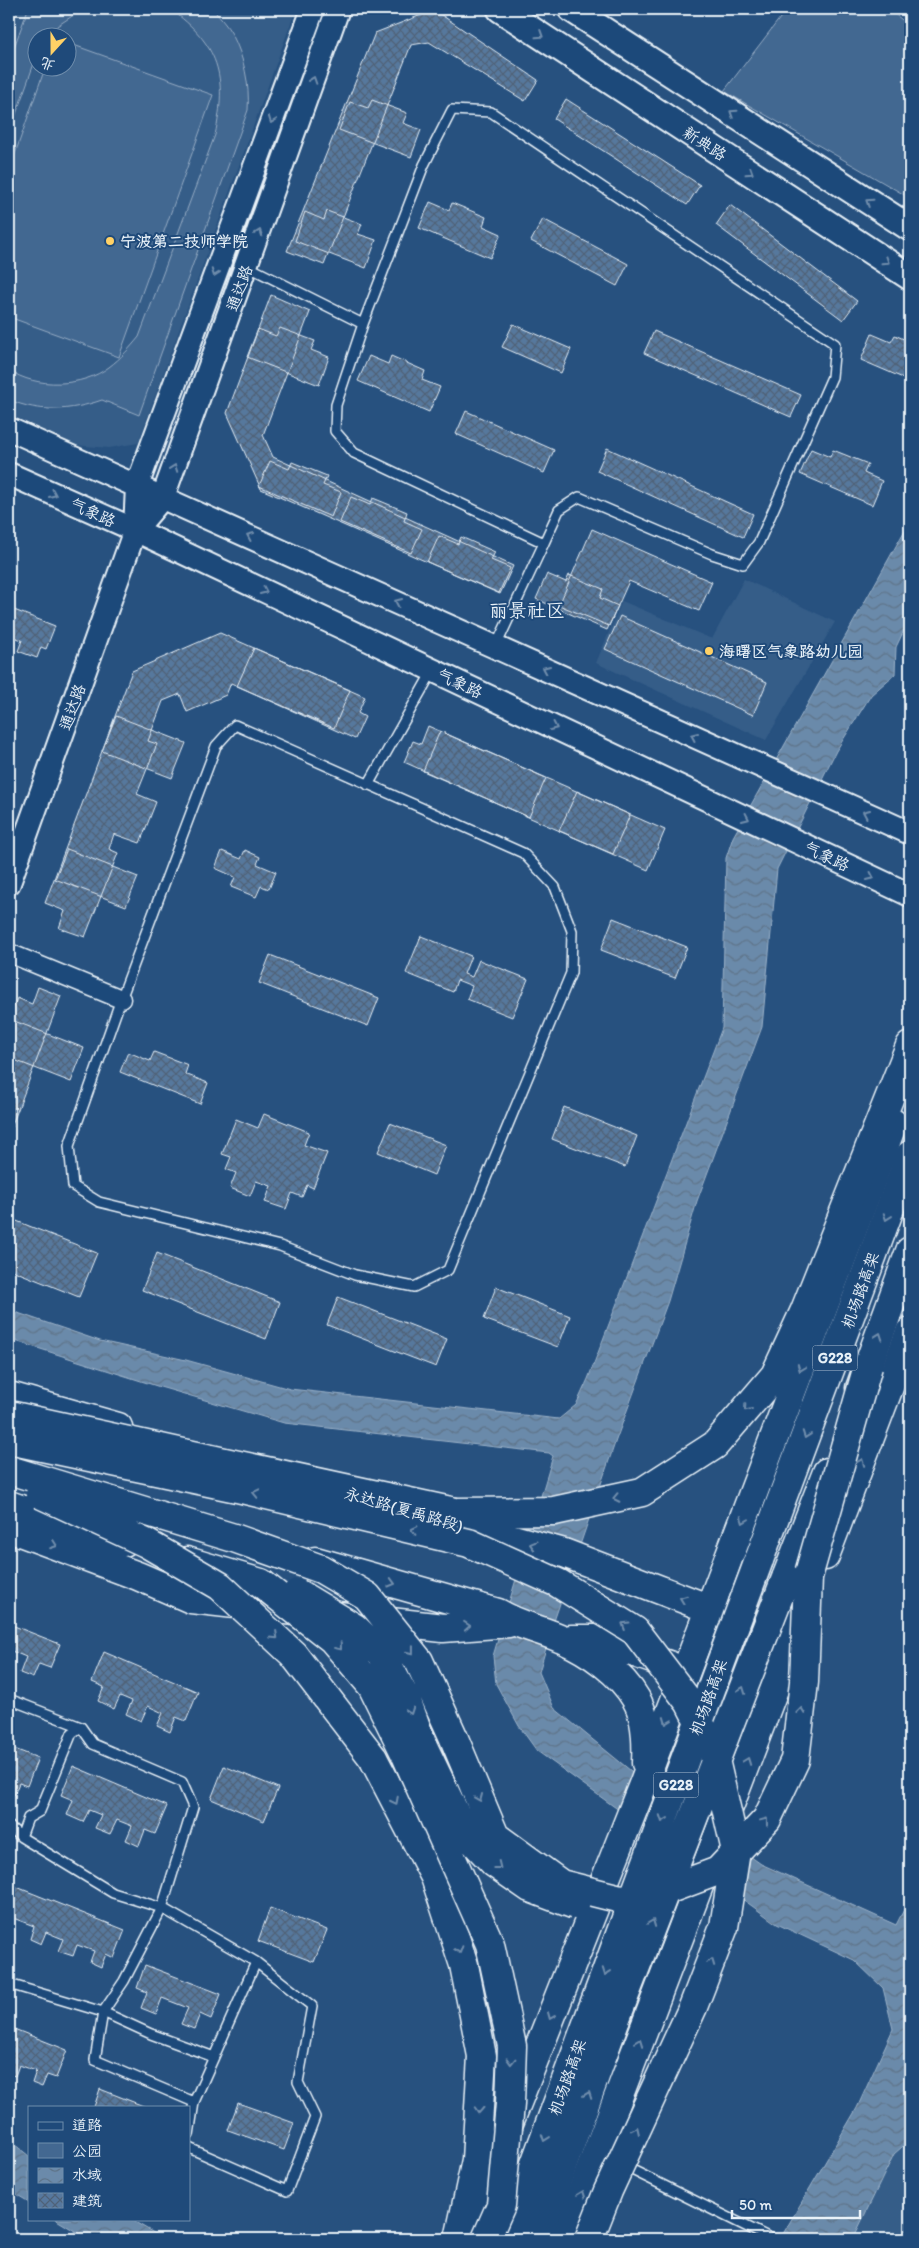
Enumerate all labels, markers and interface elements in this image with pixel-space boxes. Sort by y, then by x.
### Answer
north arrow [28,28,78,78]
one-way arrow [535,29,544,39]
text: 北 [38,53,57,74]
one-way arrow [307,76,317,85]
one-way arrow [729,110,738,120]
one-way arrow [268,115,278,124]
street label: 新典路 [679,122,730,164]
one-way arrow [744,166,753,175]
one-way arrow [866,198,875,208]
one-way arrow [253,229,263,238]
place label: 宁波第二技师学院 [120,232,248,251]
marker: 宁波第二技师学院 [104,235,116,247]
one-way arrow [880,255,889,264]
street label: 通达路 [222,262,257,314]
one-way arrow [211,268,221,276]
one-way arrow [168,464,178,473]
one-way arrow [48,487,57,498]
street label: 气象路 [67,494,119,531]
one-way arrow [246,531,255,542]
one-way arrow [259,585,268,596]
one-way arrow [394,598,403,609]
district label: 丽景社区 [489,599,565,622]
place label: 海曙区气象路幼儿园 [719,642,863,661]
marker: 海曙区气象路幼儿园 [703,645,715,657]
street label: 气象路 [434,665,486,702]
one-way arrow [542,665,551,675]
street label: 通达路 [55,681,90,733]
one-way arrow [549,721,558,732]
one-way arrow [690,732,699,743]
one-way arrow [862,809,871,820]
one-way arrow [741,812,750,822]
street label: 气象路 [801,838,853,875]
one-way arrow [866,870,875,880]
one-way arrow [883,1213,893,1221]
street label: 机场路高架 [838,1249,883,1331]
one-way arrow [873,1333,883,1341]
road number: G228 [812,1346,858,1370]
one-way arrow [797,1364,807,1372]
one-way arrow [744,1402,753,1411]
one-way arrow [802,1430,812,1439]
one-way arrow [855,1458,865,1466]
street label: 永达路(夏禹路段) [342,1483,465,1535]
one-way arrow [252,1488,261,1499]
one-way arrow [612,1492,620,1503]
one-way arrow [739,1515,750,1524]
one-way arrow [410,1525,419,1536]
one-way arrow [50,1539,58,1549]
one-way arrow [529,1540,538,1551]
one-way arrow [387,1577,395,1587]
one-way arrow [679,1595,687,1605]
one-way arrow [463,1621,471,1632]
one-way arrow [621,1622,630,1631]
one-way arrow [269,1631,278,1640]
one-way arrow [334,1642,343,1651]
one-way arrow [405,1645,413,1654]
street label: 机场路高架 [686,1656,731,1738]
one-way arrow [736,1686,747,1695]
one-way arrow [404,1706,414,1715]
one-way arrow [795,1707,806,1715]
one-way arrow [663,1716,673,1725]
one-way arrow [741,1757,751,1765]
road number: G228 [654,1772,698,1798]
one-way arrow [473,1793,483,1802]
one-way arrow [389,1796,399,1805]
one-way arrow [659,1814,669,1823]
one-way arrow [759,1818,767,1827]
one-way arrow [492,1860,501,1869]
one-way arrow [646,1919,656,1928]
one-way arrow [453,1945,463,1954]
one-way arrow [705,1958,715,1967]
one-way arrow [602,1967,612,1975]
one-way arrow [547,2011,557,2020]
street label: 机场路高架 [545,2036,590,2118]
one-way arrow [633,2038,644,2047]
one-way arrow [506,2057,517,2065]
one-way arrow [582,2091,592,2099]
legend [28,2106,190,2220]
one-way arrow [474,2106,485,2114]
text: 道路 [72,2116,102,2134]
one-way arrow [630,2127,640,2136]
one-way arrow [540,2133,551,2142]
text: 公园 [72,2142,102,2160]
text: 水域 [72,2166,102,2184]
scale bar [732,2188,859,2220]
one-way arrow [576,2190,586,2199]
text: 建筑 [72,2192,102,2210]
text: 50 m [739,2196,772,2214]

